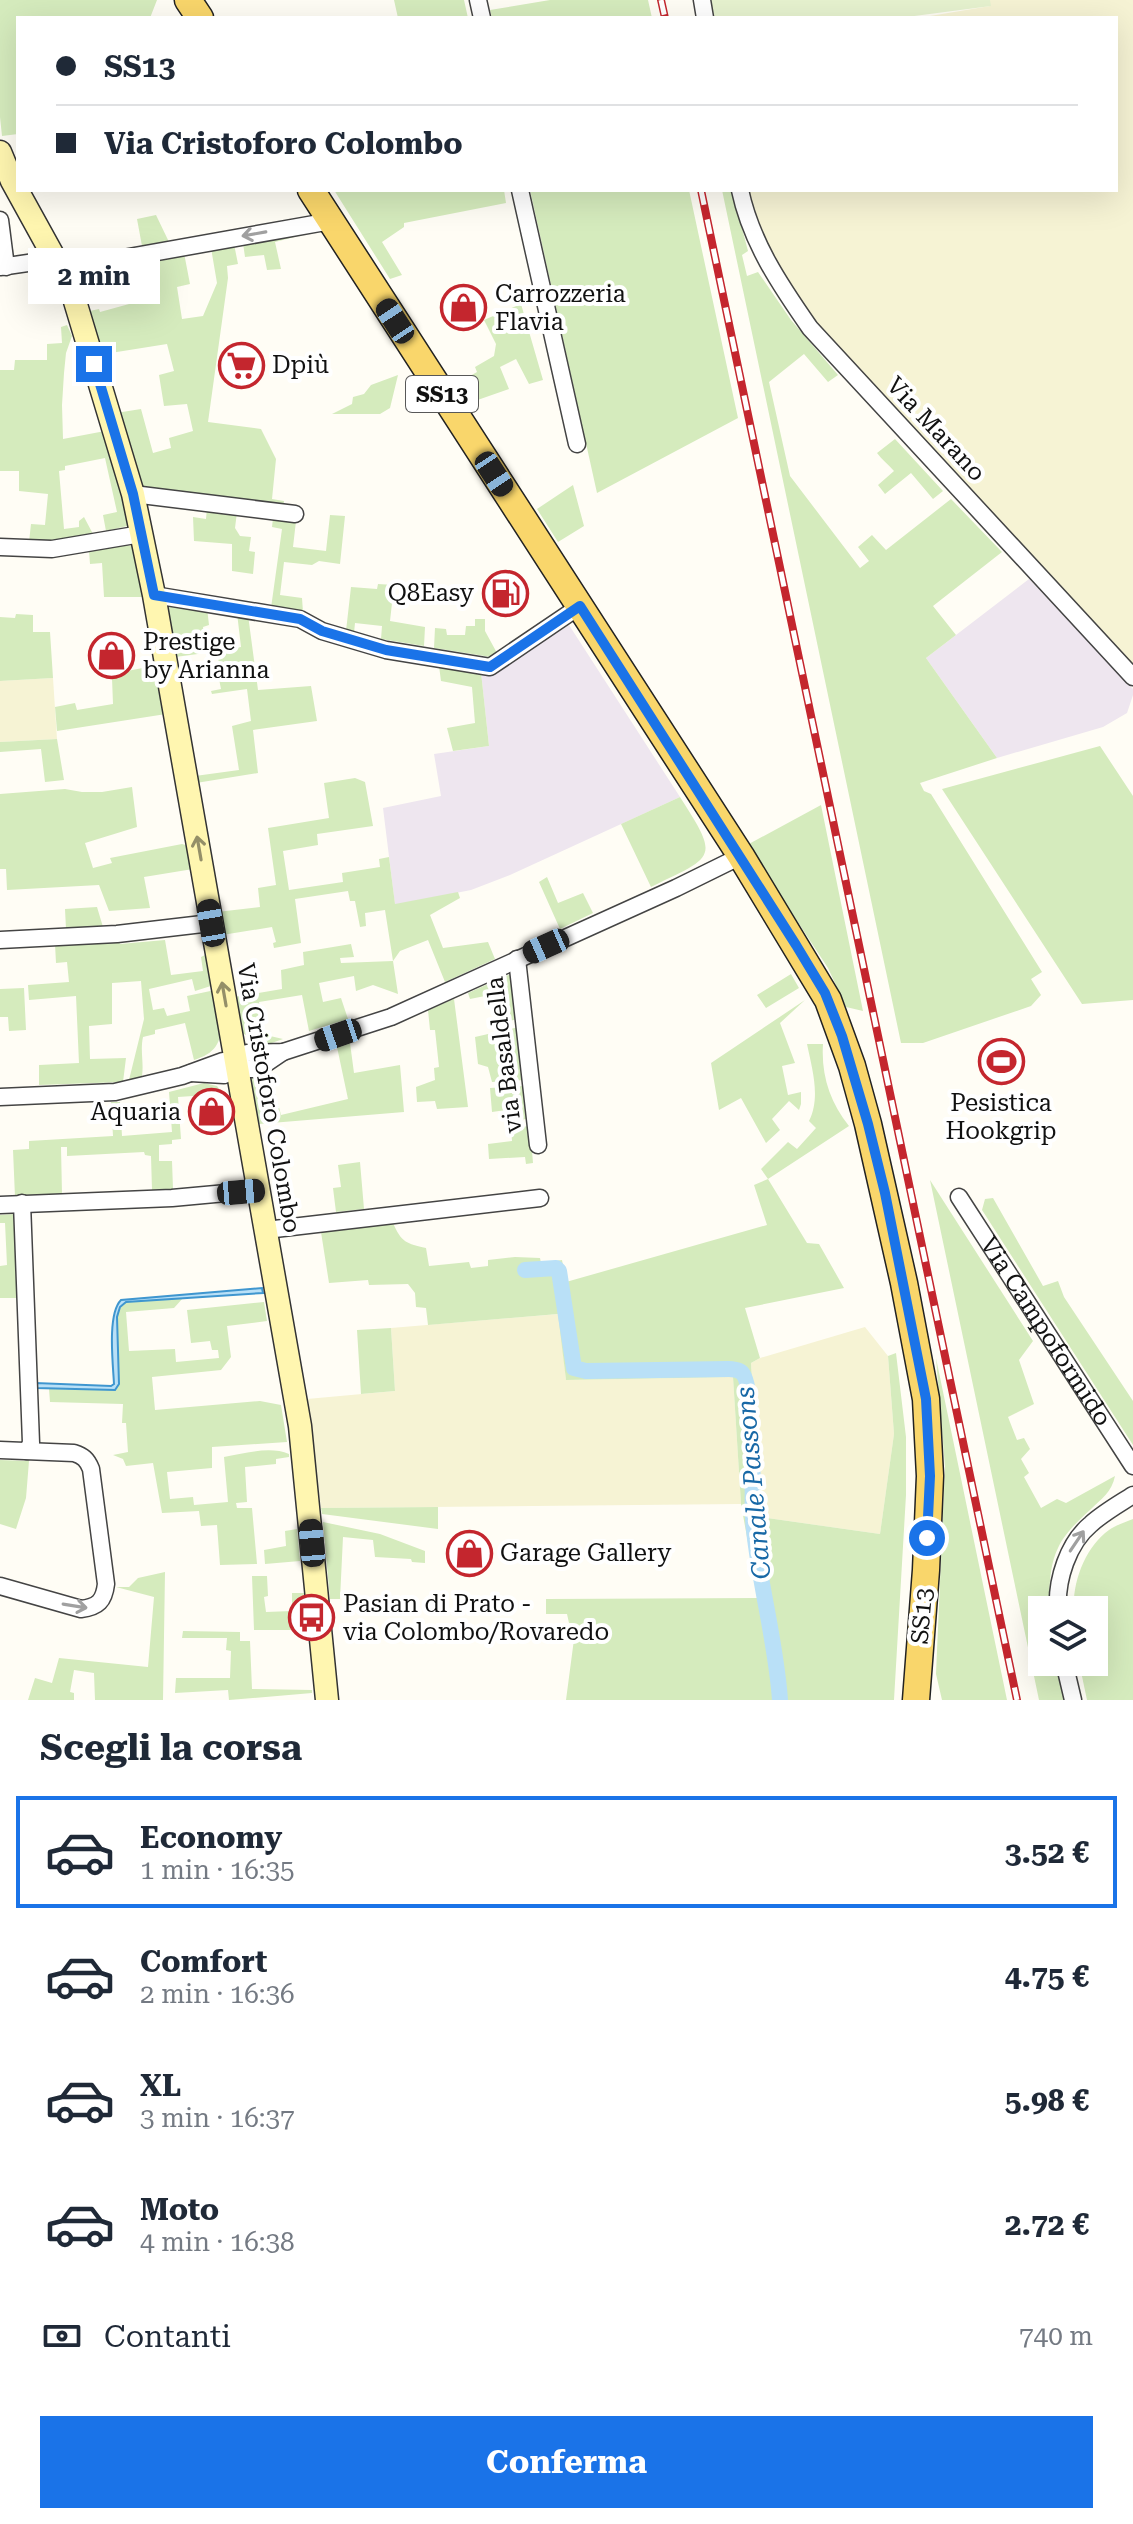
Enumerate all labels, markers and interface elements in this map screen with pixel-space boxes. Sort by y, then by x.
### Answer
text: SS13 [104,49,175,84]
text: Via Cristoforo Colombo [104,126,463,161]
one-way arrow [241,228,267,243]
callout: 2 min [28,248,160,304]
text: 2 min [58,261,130,291]
place label: Carrozzeria Flavia [495,280,626,336]
shop icon: Carrozzeria Flavia [440,284,488,332]
car [372,294,418,348]
supermarket icon: Dpiù [217,341,265,389]
route end [76,346,112,382]
place label: Dpiù [272,351,329,379]
street label: Via Marano [881,371,991,487]
road number: SS13 [406,376,478,412]
car [471,447,517,501]
fuel station icon: Q8Easy [481,569,529,617]
place label: Q8Easy [388,579,475,607]
place label: Prestige by Arianna [143,628,270,684]
shop icon: Prestige by Arianna [88,632,136,680]
one-way arrow [190,836,205,862]
car [195,897,227,949]
car [519,925,573,967]
street label: Via Cristoforo Colombo [231,961,307,1235]
street label: via Basaldella [481,975,527,1135]
one-way arrow [216,982,231,1007]
car [311,1016,365,1054]
sports icon: Pesistica Hookgrip [977,1037,1025,1085]
shop icon: Aquaria [188,1088,236,1136]
place label: Pesistica Hookgrip [945,1089,1057,1145]
place label: Aquaria [90,1098,181,1126]
car [216,1178,266,1206]
street label: Via Campoformido [975,1232,1117,1431]
water label: Canale Passons [730,1385,776,1581]
car [298,1518,326,1568]
route start [909,1520,945,1556]
shop icon: Garage Gallery [445,1529,493,1577]
one-way arrow [1069,1531,1085,1553]
place label: Garage Gallery [500,1539,672,1567]
street label: SS13 [906,1587,938,1645]
place label: Pasian di Prato - via Colombo/Rovaredo [343,1590,609,1646]
bus stop icon: Pasian di Prato - via Colombo/Rovaredo [288,1594,336,1642]
map controls [1028,1596,1108,1676]
button: layers [1028,1596,1108,1676]
one-way arrow [62,1599,87,1614]
text: Scegli la corsa [40,1727,302,1769]
icon: car [44,1816,116,1888]
text: Economy [140,1820,282,1855]
text: 3.52 € [1005,1835,1089,1870]
text: 1 min · 16:35 [140,1855,295,1885]
icon: car [44,1940,116,2012]
text: Comfort [140,1944,267,1979]
text: 4.75 € [1005,1959,1089,1994]
text: 2 min · 16:36 [140,1979,295,2009]
icon: car [44,2064,116,2136]
text: XL [140,2068,181,2103]
text: 5.98 € [1005,2083,1089,2118]
text: 3 min · 16:37 [140,2103,295,2133]
icon: car [44,2188,116,2260]
text: Moto [140,2192,219,2227]
text: 2.72 € [1005,2207,1089,2242]
text: 4 min · 16:38 [140,2227,295,2257]
icon: cash [40,2314,84,2358]
text: Contanti [104,2319,231,2354]
text: 740 m [1019,2321,1093,2351]
button: Conferma [40,2416,1093,2508]

